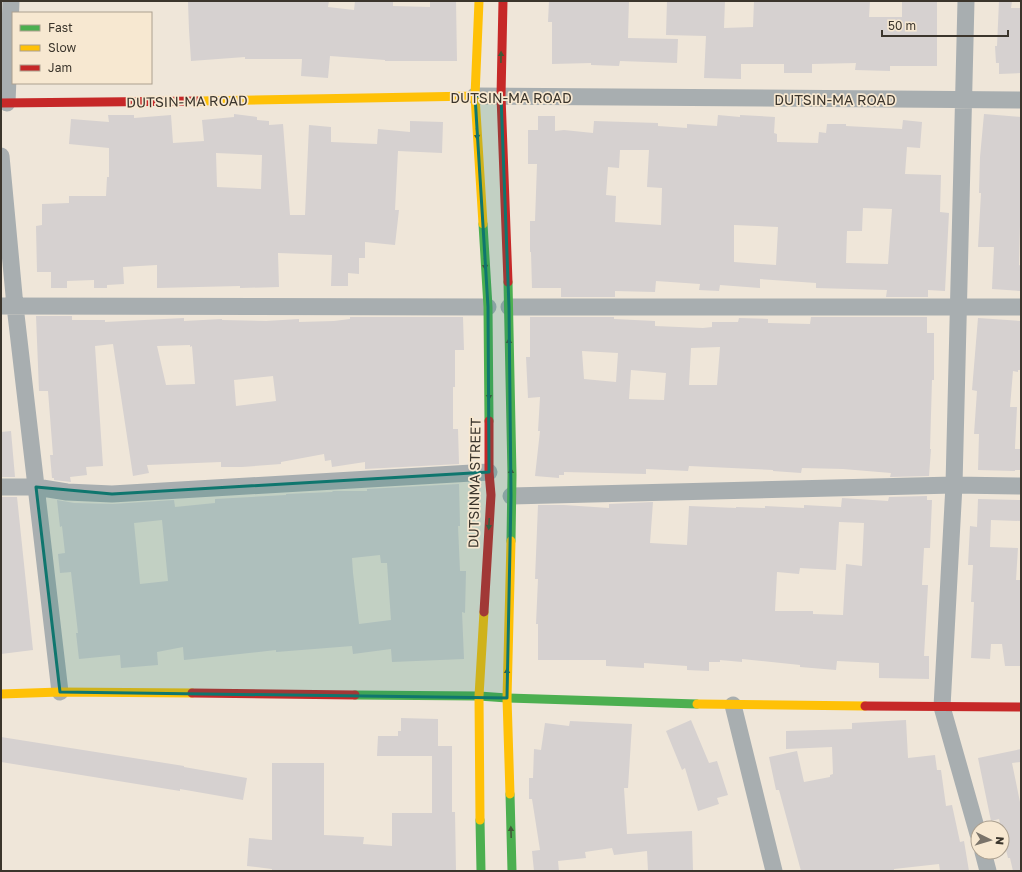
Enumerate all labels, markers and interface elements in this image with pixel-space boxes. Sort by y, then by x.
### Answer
legend [12,12,152,84]
scale bar [882,12,1008,38]
text: 50 m [888,18,916,33]
text: Fast [48,20,73,35]
text: Slow [48,40,76,55]
one-way arrow [498,51,505,63]
text: Jam [48,60,72,75]
street label: DUTSIN-MA ROAD [450,89,572,106]
street label: DUTSIN-MA ROAD [126,91,248,111]
street label: DUTSIN-MA ROAD [774,91,896,108]
one-way arrow [474,128,481,140]
one-way arrow [482,258,489,270]
one-way arrow [506,338,513,350]
one-way arrow [486,388,492,401]
street label: DUTSINMA STREET [464,417,484,548]
one-way arrow [508,467,514,480]
one-way arrow [486,518,492,531]
one-way arrow [504,667,510,680]
north arrow [970,820,1010,860]
one-way arrow [508,825,514,838]
text: N [994,836,1007,846]

